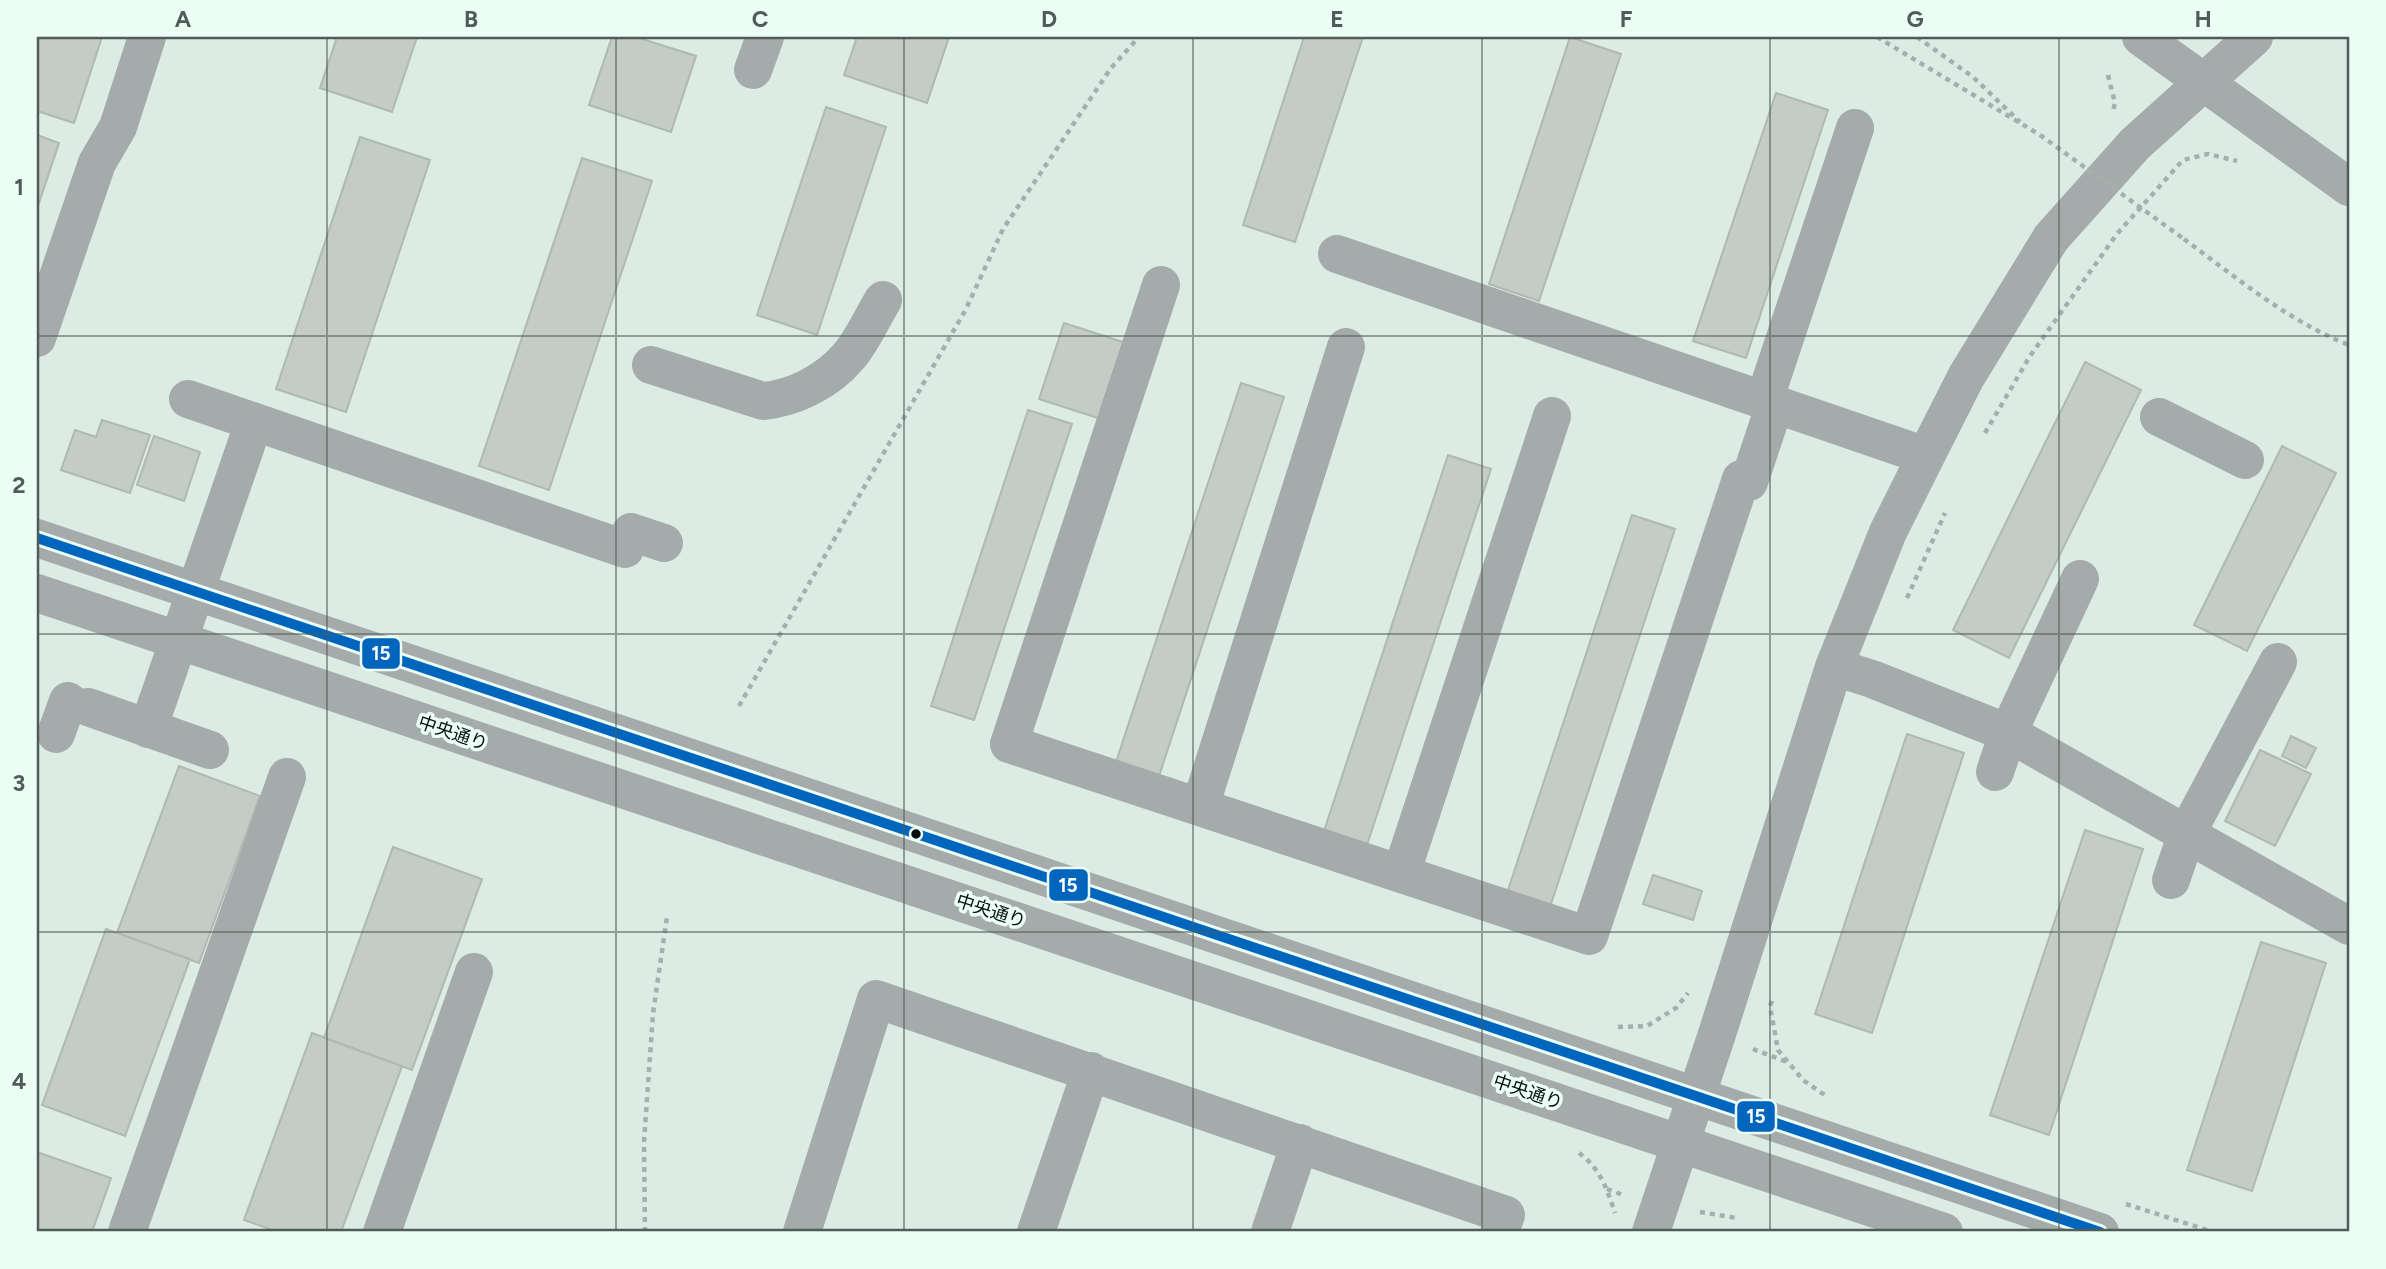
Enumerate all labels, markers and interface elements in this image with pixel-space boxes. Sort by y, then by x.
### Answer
text: A [175,5,192,33]
text: B [464,5,478,33]
text: C [752,5,769,33]
text: D [1041,5,1057,33]
text: E [1330,5,1344,33]
text: F [1620,5,1633,33]
text: G [1906,5,1924,33]
text: H [2194,5,2212,33]
text: 1 [14,173,24,201]
text: 2 [12,471,26,499]
line badge: 15 [361,637,401,670]
text: 15 [371,642,391,665]
street label: 中央通り [415,711,491,755]
text: 3 [13,769,25,797]
unlabelled marker [909,827,923,841]
line badge: 15 [1048,868,1089,902]
text: 15 [1058,874,1078,897]
street label: 中央通り [953,889,1029,933]
text: 4 [12,1067,26,1095]
street label: 中央通り [1490,1070,1566,1114]
line badge: 15 [1736,1100,1776,1133]
text: 15 [1746,1105,1766,1128]

